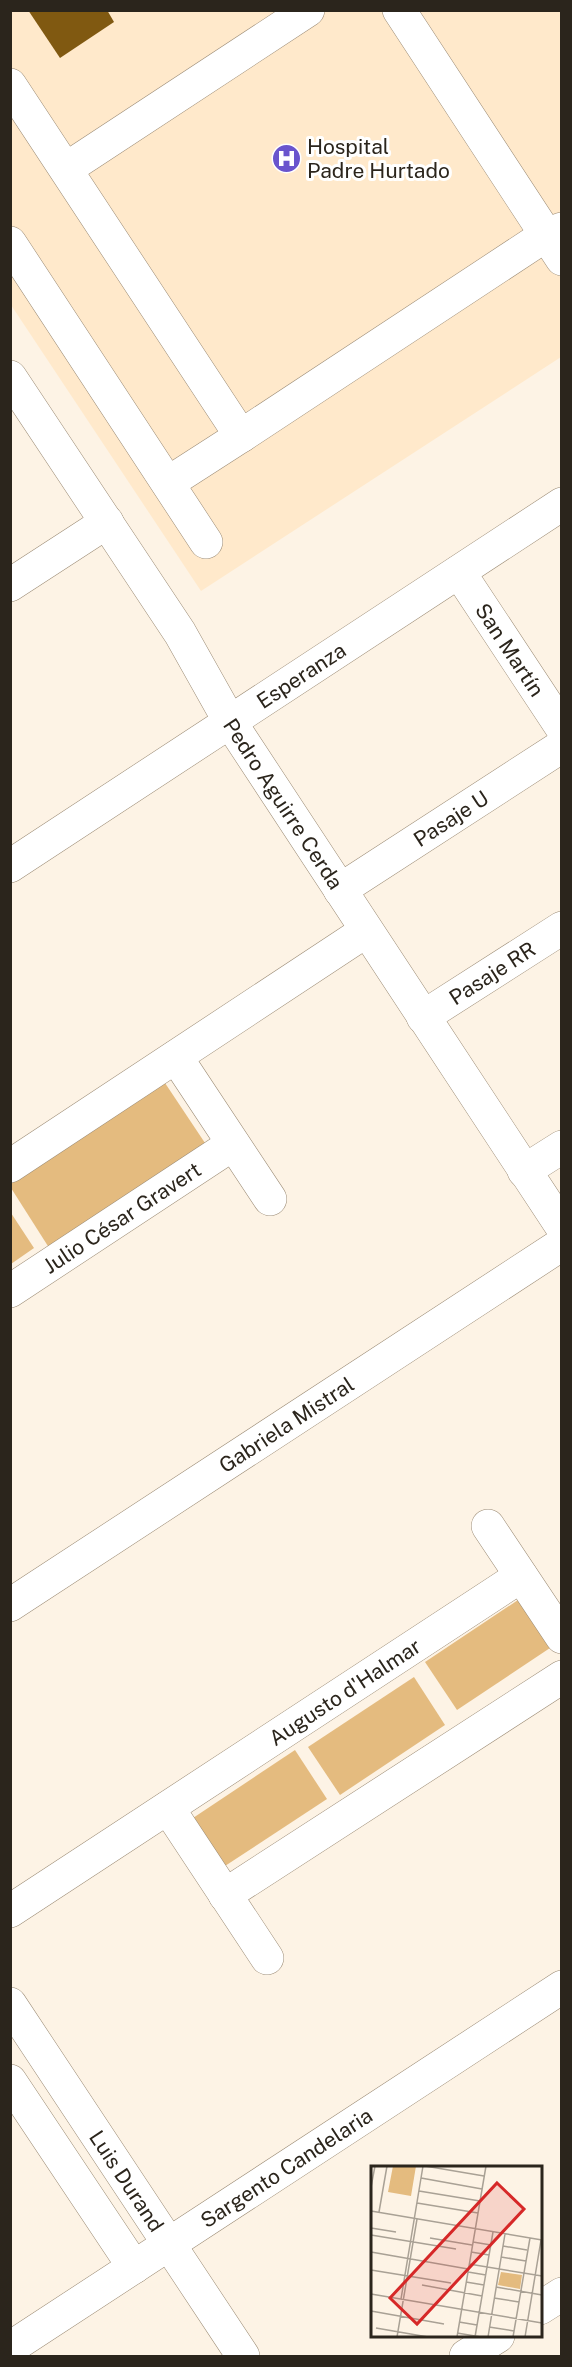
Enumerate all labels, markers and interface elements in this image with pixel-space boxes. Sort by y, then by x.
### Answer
place label: Hospital Padre Hurtado [307,134,450,183]
hospital icon: Hospital Padre Hurtado [270,142,302,174]
street label: San Martín [470,598,550,701]
street label: Esperanza [252,637,350,713]
street label: Pedro Aguirre Cerda [218,713,349,894]
street label: Pasaje U [409,785,493,852]
street label: Pasaje RR [444,936,540,1010]
street label: Julio César Gravert [38,1156,205,1278]
street label: Gabriela Mistral [214,1371,358,1478]
street label: Augusto d'Halmar [264,1633,425,1750]
street label: Sargento Candelaria [196,2102,377,2233]
street label: Luis Durand [84,2125,170,2236]
inset map [371,2166,542,2337]

